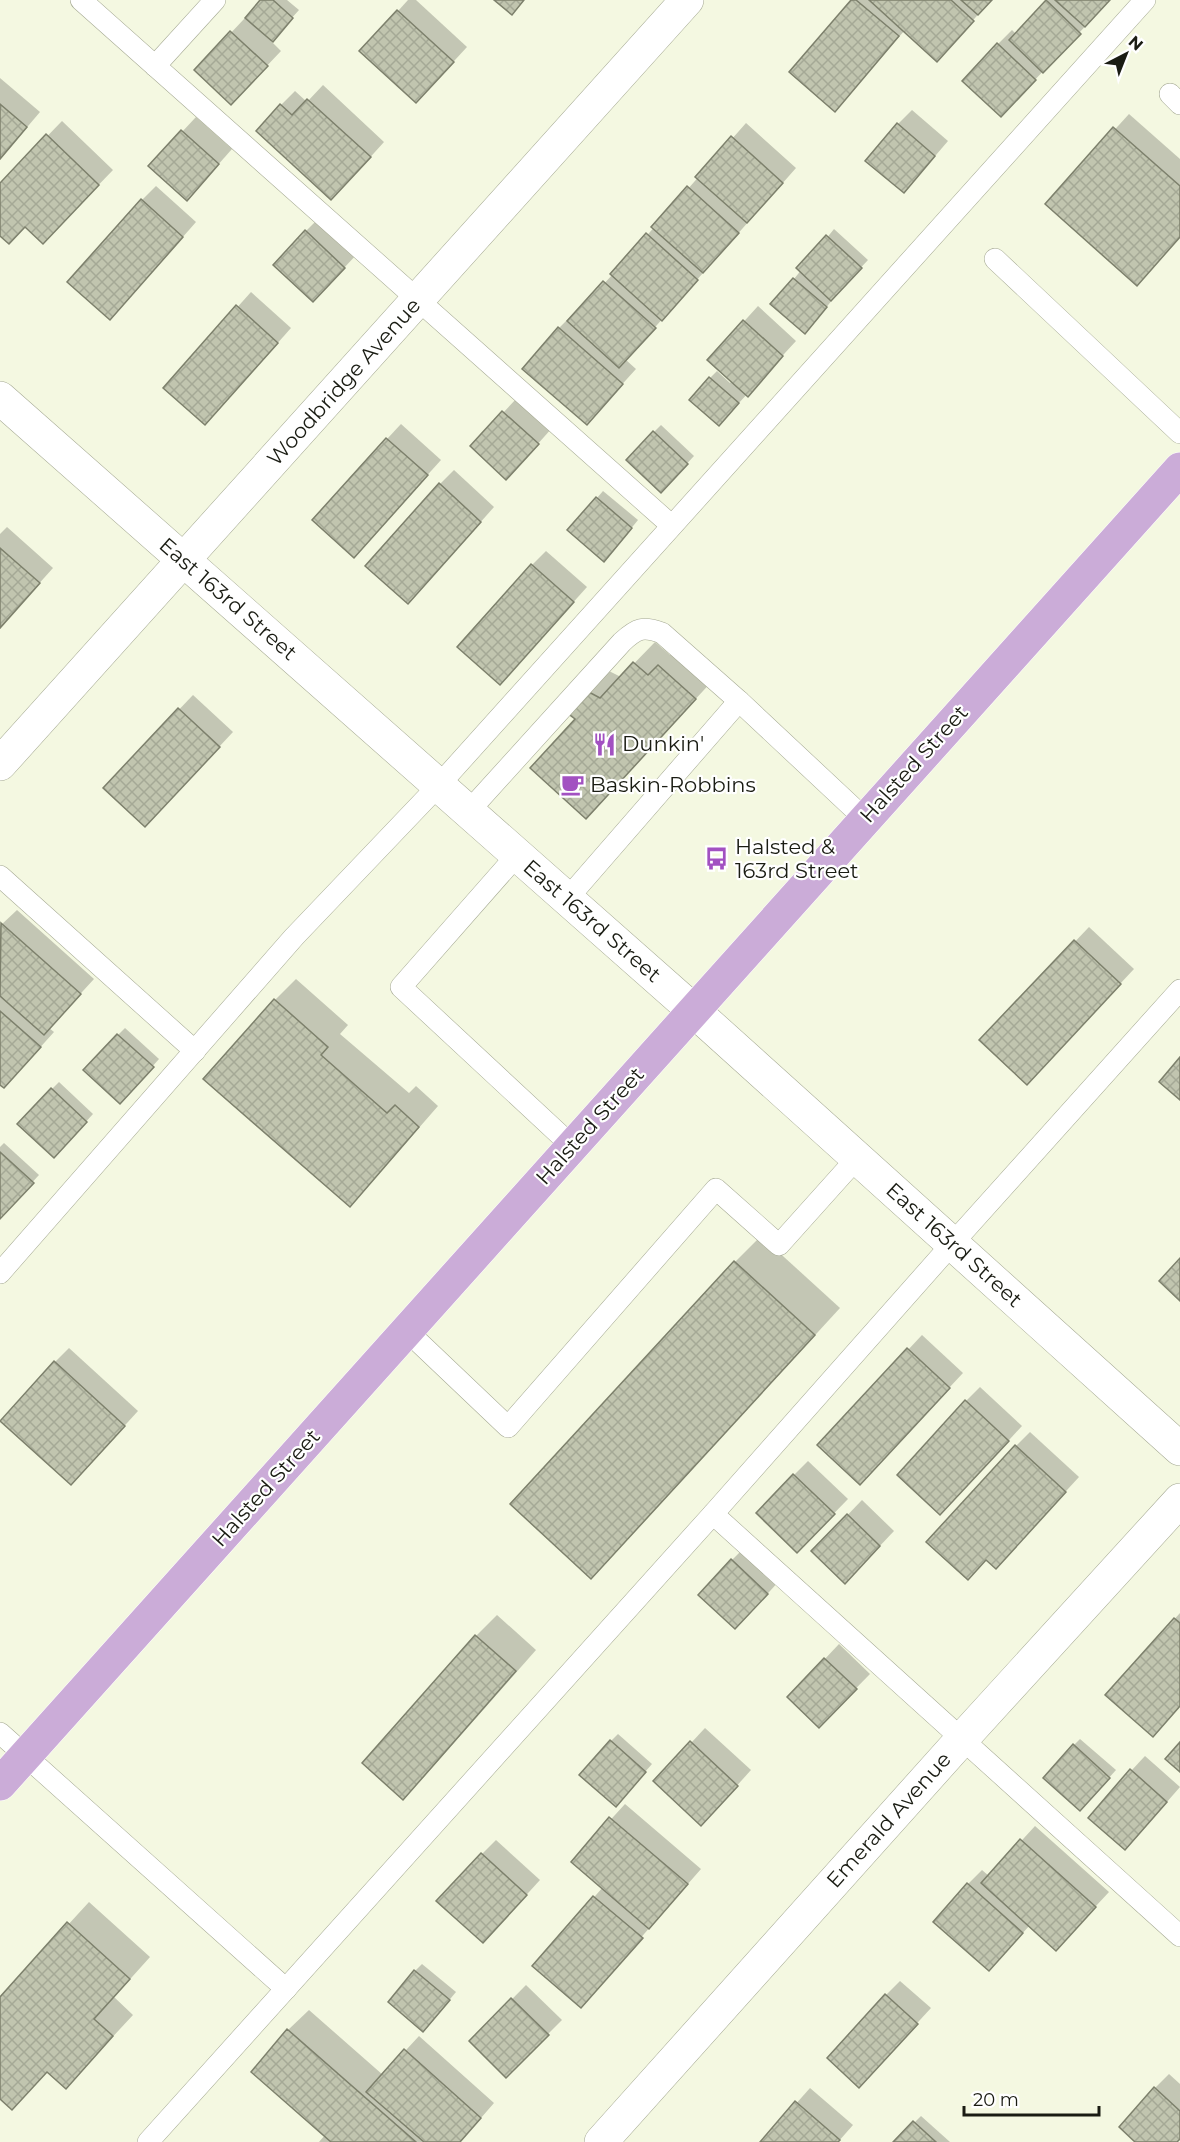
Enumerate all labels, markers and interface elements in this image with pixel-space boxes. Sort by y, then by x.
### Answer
north arrow [1096,24,1156,84]
text: N [1125,32,1147,55]
street label: Woodbridge Avenue [262,293,426,471]
street label: East 163rd Street [154,532,302,665]
street label: Halsted Street [854,700,973,828]
restaurant icon: Dunkin' [591,731,617,757]
place label: Dunkin' [622,731,704,756]
cafe icon: Baskin-Robbins [559,772,585,798]
place label: Baskin-Robbins [590,772,756,797]
place label: Halsted & 163rd Street [735,834,859,883]
bus stop icon: Halsted & 163rd Street [704,846,730,872]
street label: East 163rd Street [518,854,666,987]
street label: Halsted Street [530,1062,649,1190]
street label: East 163rd Street [881,1177,1027,1312]
street label: Halsted Street [206,1424,325,1552]
street label: Emerald Avenue [821,1747,956,1893]
scale bar [964,2079,1099,2117]
text: 20 m [973,2089,1019,2111]

